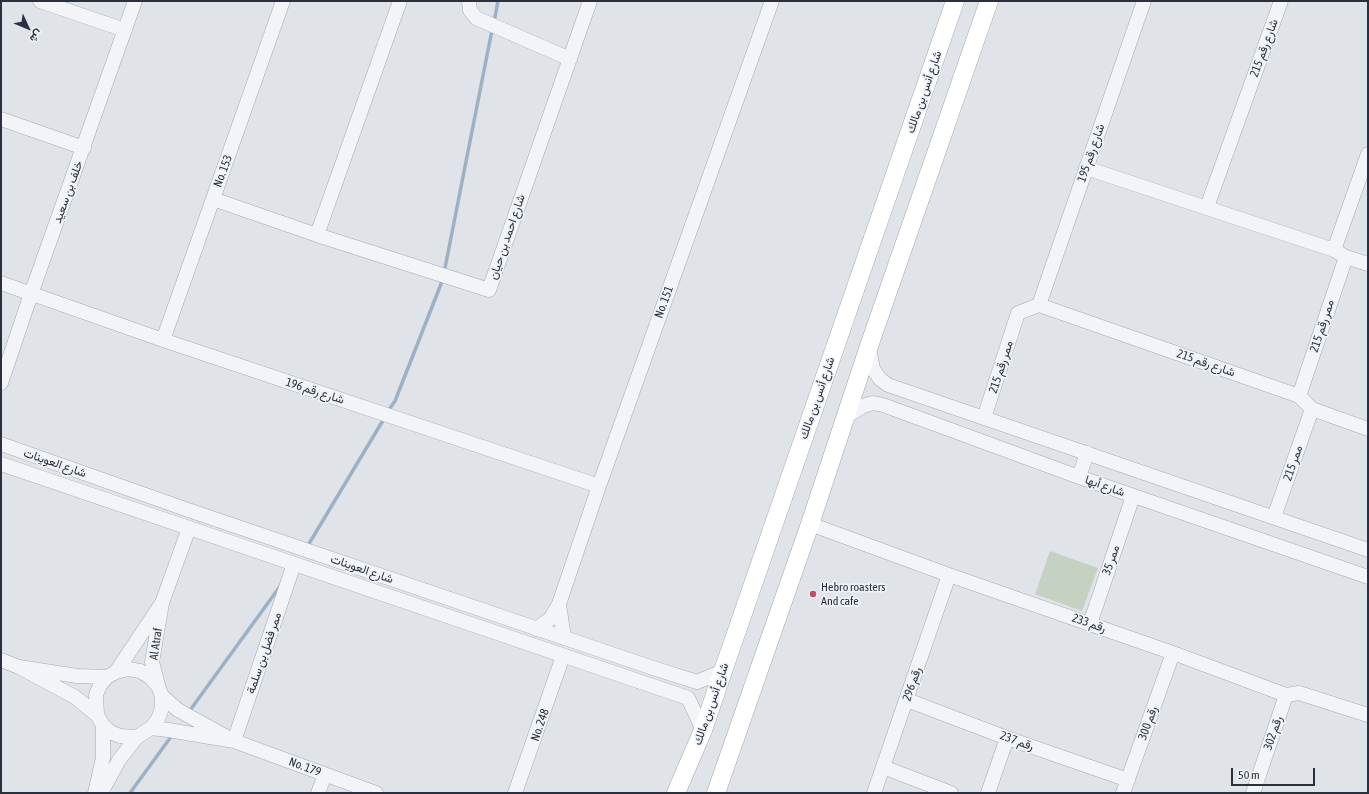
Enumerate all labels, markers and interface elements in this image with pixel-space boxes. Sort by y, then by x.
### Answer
north arrow [8,8,48,48]
street label: شارع رقم 215 [1247,17,1281,79]
text: ش [28,27,46,45]
street label: شارع أنس بن مالك [903,49,945,135]
street label: شارع رقم 195 [1074,122,1108,184]
street label: No. 153 [211,153,235,189]
street label: خلف بن سعيد [50,159,86,225]
street label: شارع احمد بن حيان [486,193,528,281]
street label: No. 151 [652,284,676,320]
street label: ممر رقم 215 [1307,298,1337,354]
street label: ممر رقم 215 [986,339,1016,395]
street label: شارع رقم 215 [1175,346,1237,380]
street label: شارع أنس بن مالك [796,355,838,441]
street label: شارع رقم 196 [284,375,346,407]
street label: ممر 215 [1280,443,1306,483]
street label: شارع العوينات [22,446,88,480]
street label: شارع أبها [1083,472,1127,500]
street label: ممر 35 [1099,543,1123,577]
street label: شارع العوينات [329,552,395,586]
place label: Hebro roasters And cafe [821,580,885,608]
marker: Hebro roasters And cafe [808,589,818,599]
street label: ممر فضل بن سلمة [243,610,285,696]
street label: رقم 233 [1070,611,1108,635]
street label: Al Atraf [147,627,165,661]
street label: شارع أنس بن مالك [690,661,732,747]
street label: رقم 296 [900,665,924,703]
street label: رقم 300 [1135,704,1161,742]
street label: No. 248 [528,707,552,743]
street label: رقم 302 [1261,714,1285,752]
street label: رقم 237 [998,728,1036,754]
street label: No. 179 [287,755,323,779]
scale bar [1233,760,1317,786]
text: 50 m [1238,768,1260,782]

